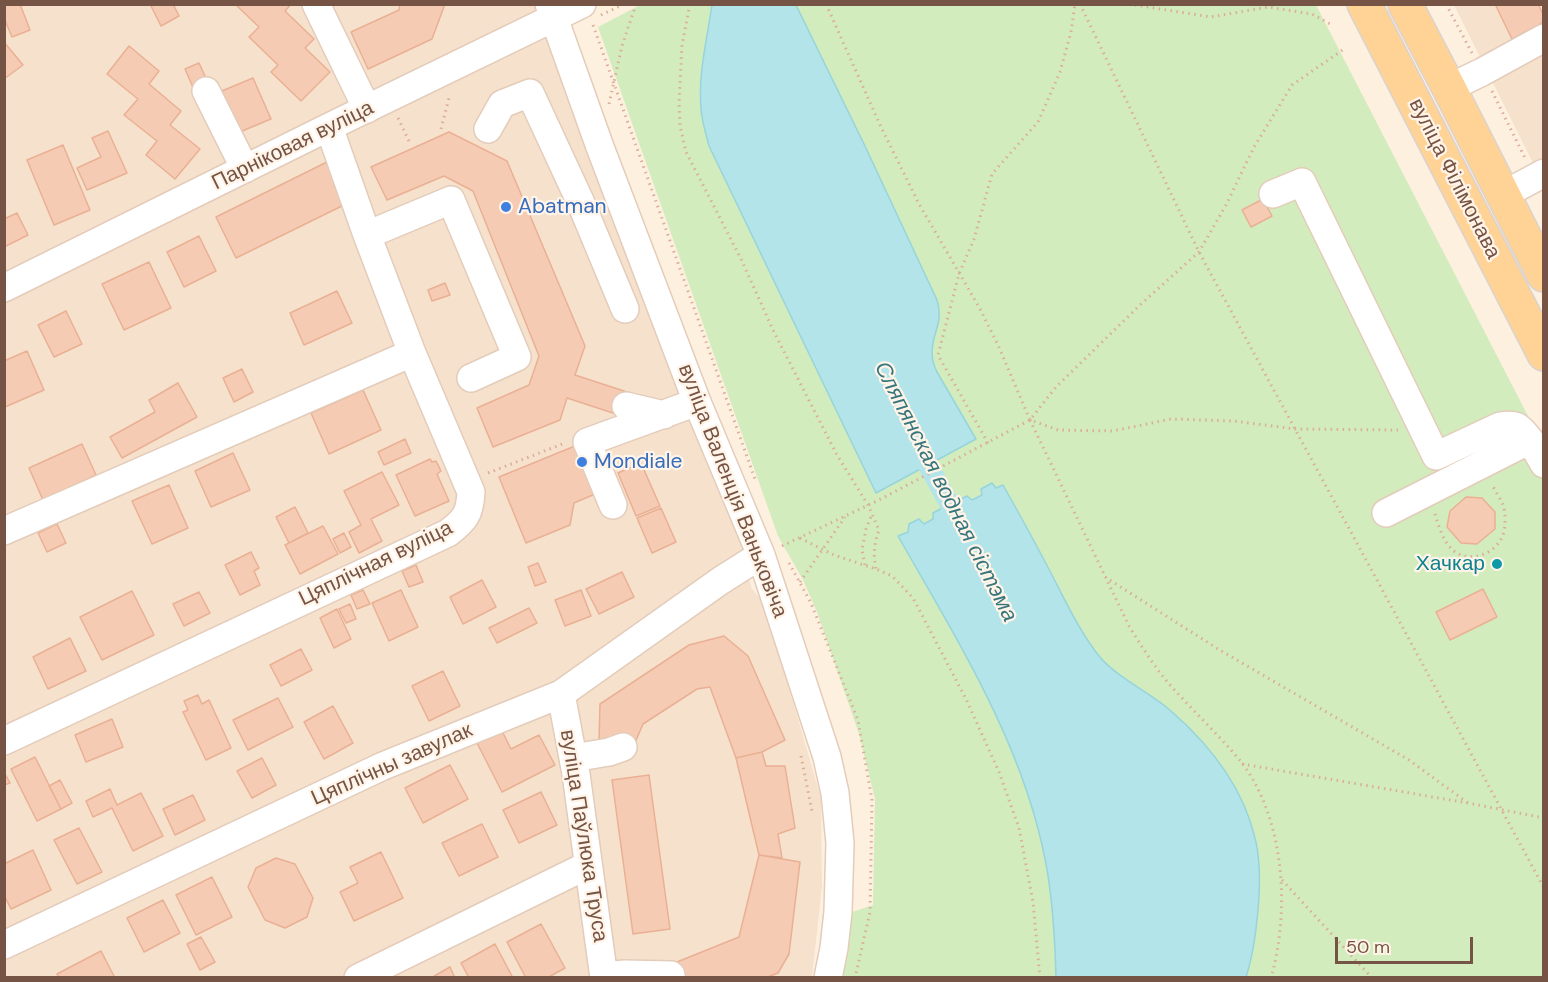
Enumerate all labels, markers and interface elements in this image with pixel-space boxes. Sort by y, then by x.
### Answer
street label: вуліца Філімонава [1403,95,1505,263]
street label: Парніковая вуліца [208,96,378,196]
place label: Abatman [518,194,607,220]
marker: Abatman [499,200,513,214]
water label: Сляпянская водная сістэма [868,358,1022,626]
street label: вуліца Валенція Ваньковіча [672,361,792,621]
place label: Mondiale [594,449,682,475]
marker: Mondiale [575,455,589,469]
street label: Цяплічная вуліца [295,516,457,612]
place label: Хачкар [1416,551,1485,577]
marker: Хачкар [1490,557,1504,571]
street label: Цяплічны завулак [308,718,476,812]
street label: вуліца Паўлюка Труса [554,728,612,944]
scale bar [1338,925,1476,963]
text: 50 m [1346,935,1390,959]

